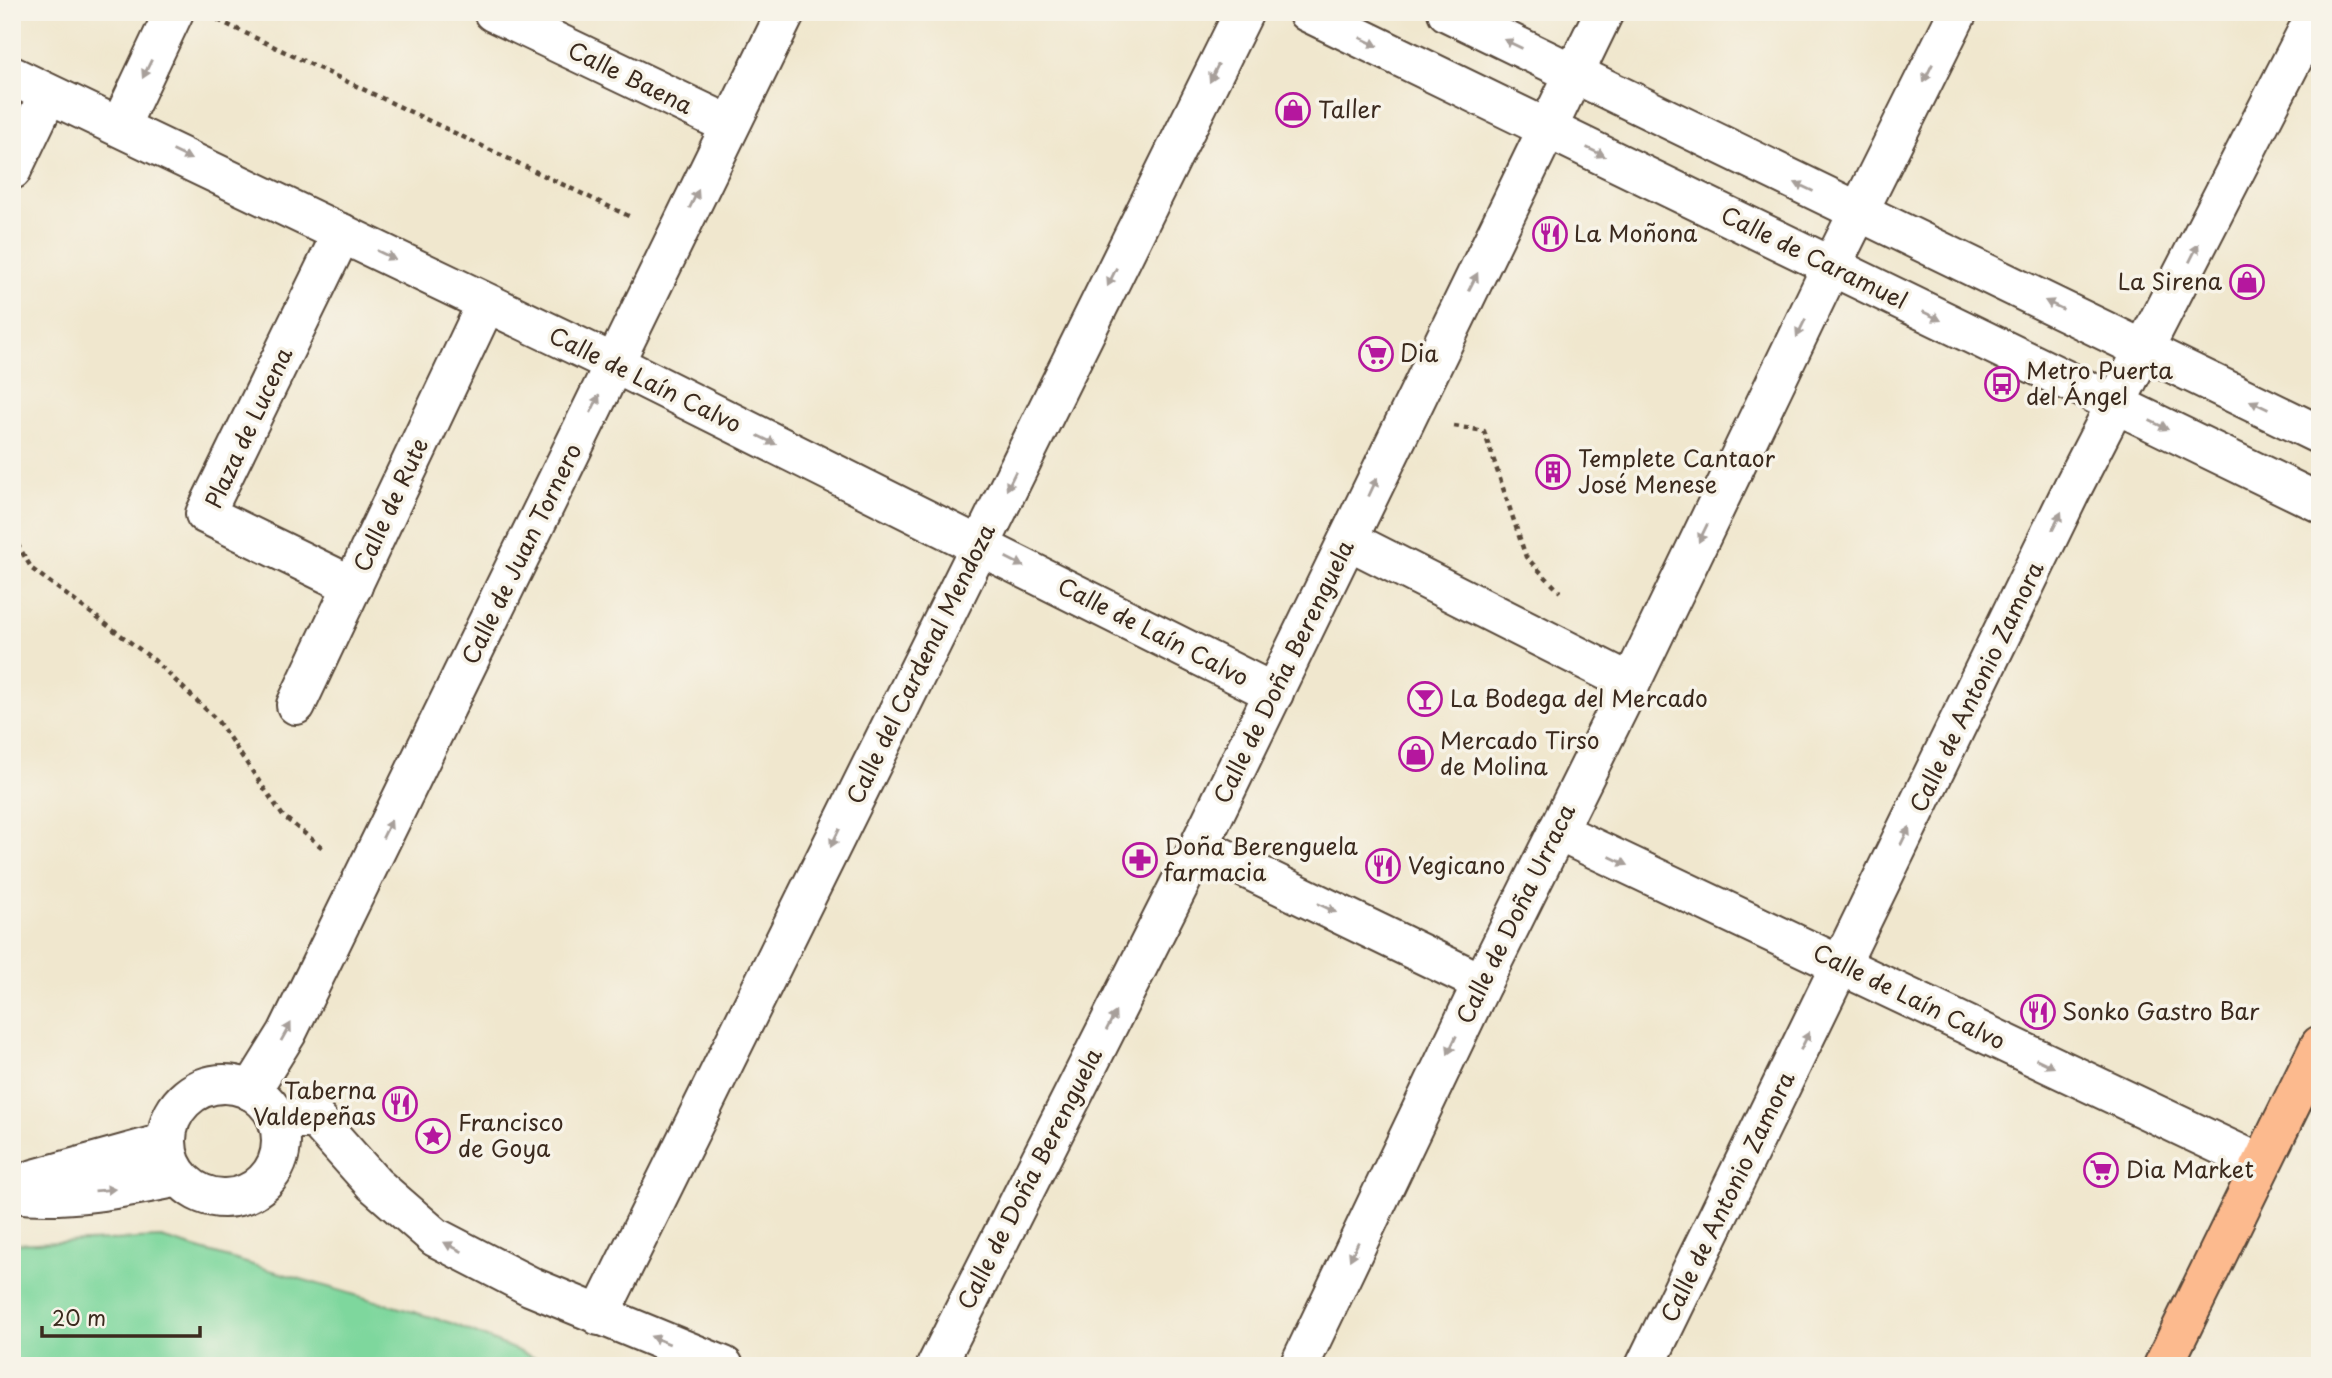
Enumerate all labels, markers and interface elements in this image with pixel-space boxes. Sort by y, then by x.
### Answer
street label: Calle Baena [562,31,699,122]
one-way arrow [1359,36,1379,48]
one-way arrow [1503,39,1523,50]
one-way arrow [141,59,153,79]
one-way arrow [1208,63,1219,83]
one-way arrow [1922,64,1934,84]
shop icon: Taller [1274,91,1312,129]
place label: Taller [1318,91,1381,126]
one-way arrow [1586,146,1606,157]
one-way arrow [171,150,192,161]
one-way arrow [1794,181,1814,193]
one-way arrow [688,189,700,209]
street label: Calle de Caramuel [1716,196,1914,317]
restaurant icon: La Moñona [1531,215,1569,253]
place label: La Moñona [1574,215,1698,250]
one-way arrow [2188,243,2199,263]
one-way arrow [376,249,396,260]
place label: La Sirena [2118,263,2223,298]
shop icon: La Sirena [2228,263,2266,301]
one-way arrow [1107,267,1118,287]
one-way arrow [1467,272,1479,292]
one-way arrow [2044,299,2064,310]
one-way arrow [1922,310,1942,321]
street label: Calle de Laín Calvo [543,317,748,440]
one-way arrow [1795,318,1807,338]
supermarket icon: Dia [1357,335,1395,373]
place label: Dia [1400,335,1438,370]
street label: Plaza de Lucena [195,341,301,514]
place label: Metro Puerta del Ángel [2026,352,2173,413]
bus stop icon: Metro Puerta del Ángel [1983,365,2021,403]
one-way arrow [590,394,601,414]
one-way arrow [2249,399,2269,410]
one-way arrow [2149,419,2169,431]
street label: Calle de Rute [343,432,436,577]
one-way arrow [757,434,777,445]
street label: Calle de Juan Tornero [452,437,589,670]
place label: Templete Cantaor José Menese [1578,440,1775,501]
building icon: Templete Cantaor José Menese [1534,453,1572,491]
one-way arrow [1006,471,1017,491]
one-way arrow [1367,477,1379,497]
one-way arrow [2051,511,2062,531]
street label: Calle del Cardenal Mendoza [836,517,1003,809]
one-way arrow [1697,523,1708,543]
street label: Calle de Doña Berenguela [1203,533,1362,809]
street label: Calle de Antonio Zamora [1900,555,2052,818]
one-way arrow [1005,557,1025,568]
street label: Calle de Laín Calvo [1052,567,1255,694]
bar icon: La Bodega del Mercado [1406,680,1444,718]
place label: La Bodega del Mercado [1450,680,1708,715]
place label: Mercado Tirso de Molina [1440,722,1600,783]
shop icon: Mercado Tirso de Molina [1397,735,1435,773]
street label: Calle de Doña Urraca [1446,797,1583,1029]
one-way arrow [382,819,393,839]
one-way arrow [1899,826,1910,846]
place label: Doña Berenguela farmacia [1164,828,1359,889]
one-way arrow [829,829,841,849]
pharmacy icon: Doña Berenguela farmacia [1121,841,1159,879]
restaurant icon: Vegicano [1364,847,1402,885]
place label: Vegicano [1408,847,1505,882]
one-way arrow [1609,855,1629,866]
one-way arrow [1317,902,1337,913]
street label: Calle de Laín Calvo [1807,934,2012,1057]
restaurant icon: Sonko Gastro Bar [2019,993,2057,1031]
place label: Sonko Gastro Bar [2062,993,2260,1028]
one-way arrow [1105,1011,1116,1031]
one-way arrow [280,1023,292,1042]
one-way arrow [1800,1031,1811,1051]
one-way arrow [1446,1035,1458,1055]
street label: Calle de Doña Berenguela [947,1041,1110,1315]
one-way arrow [2035,1058,2055,1069]
street label: Calle de Antonio Zamora [1651,1065,1803,1328]
place label: Taberna Valdepeñas [253,1072,377,1133]
restaurant icon: Taberna Valdepeñas [381,1085,419,1123]
place label: Francisco de Goya [458,1104,563,1165]
place icon: Francisco de Goya [414,1117,452,1155]
supermarket icon: Dia Market [2082,1151,2120,1189]
place label: Dia Market [2126,1151,2254,1186]
one-way arrow [94,1184,116,1195]
one-way arrow [443,1241,463,1252]
one-way arrow [1348,1241,1360,1261]
scale bar [42,1294,200,1338]
text: 20 m [52,1301,106,1333]
one-way arrow [650,1335,671,1346]

